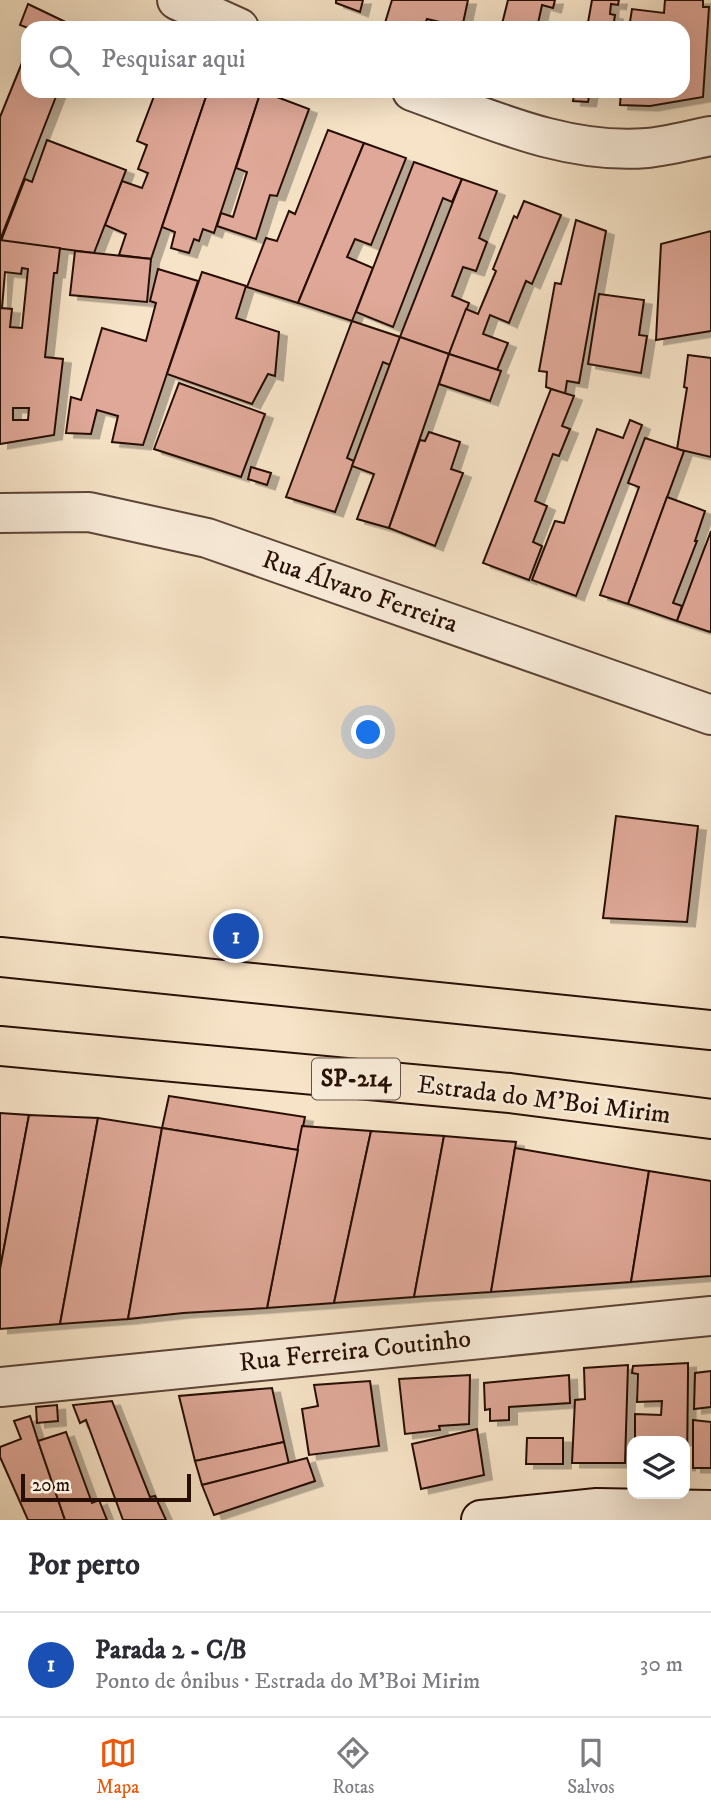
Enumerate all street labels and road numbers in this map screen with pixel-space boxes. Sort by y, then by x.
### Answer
street label: Rua Álvaro Ferreira [258,542,462,641]
road number: SP-214 [312,1058,400,1100]
street label: Estrada do M'Boi Mirim [415,1068,673,1132]
street label: Rua Ferreira Coutinho [237,1322,473,1380]

